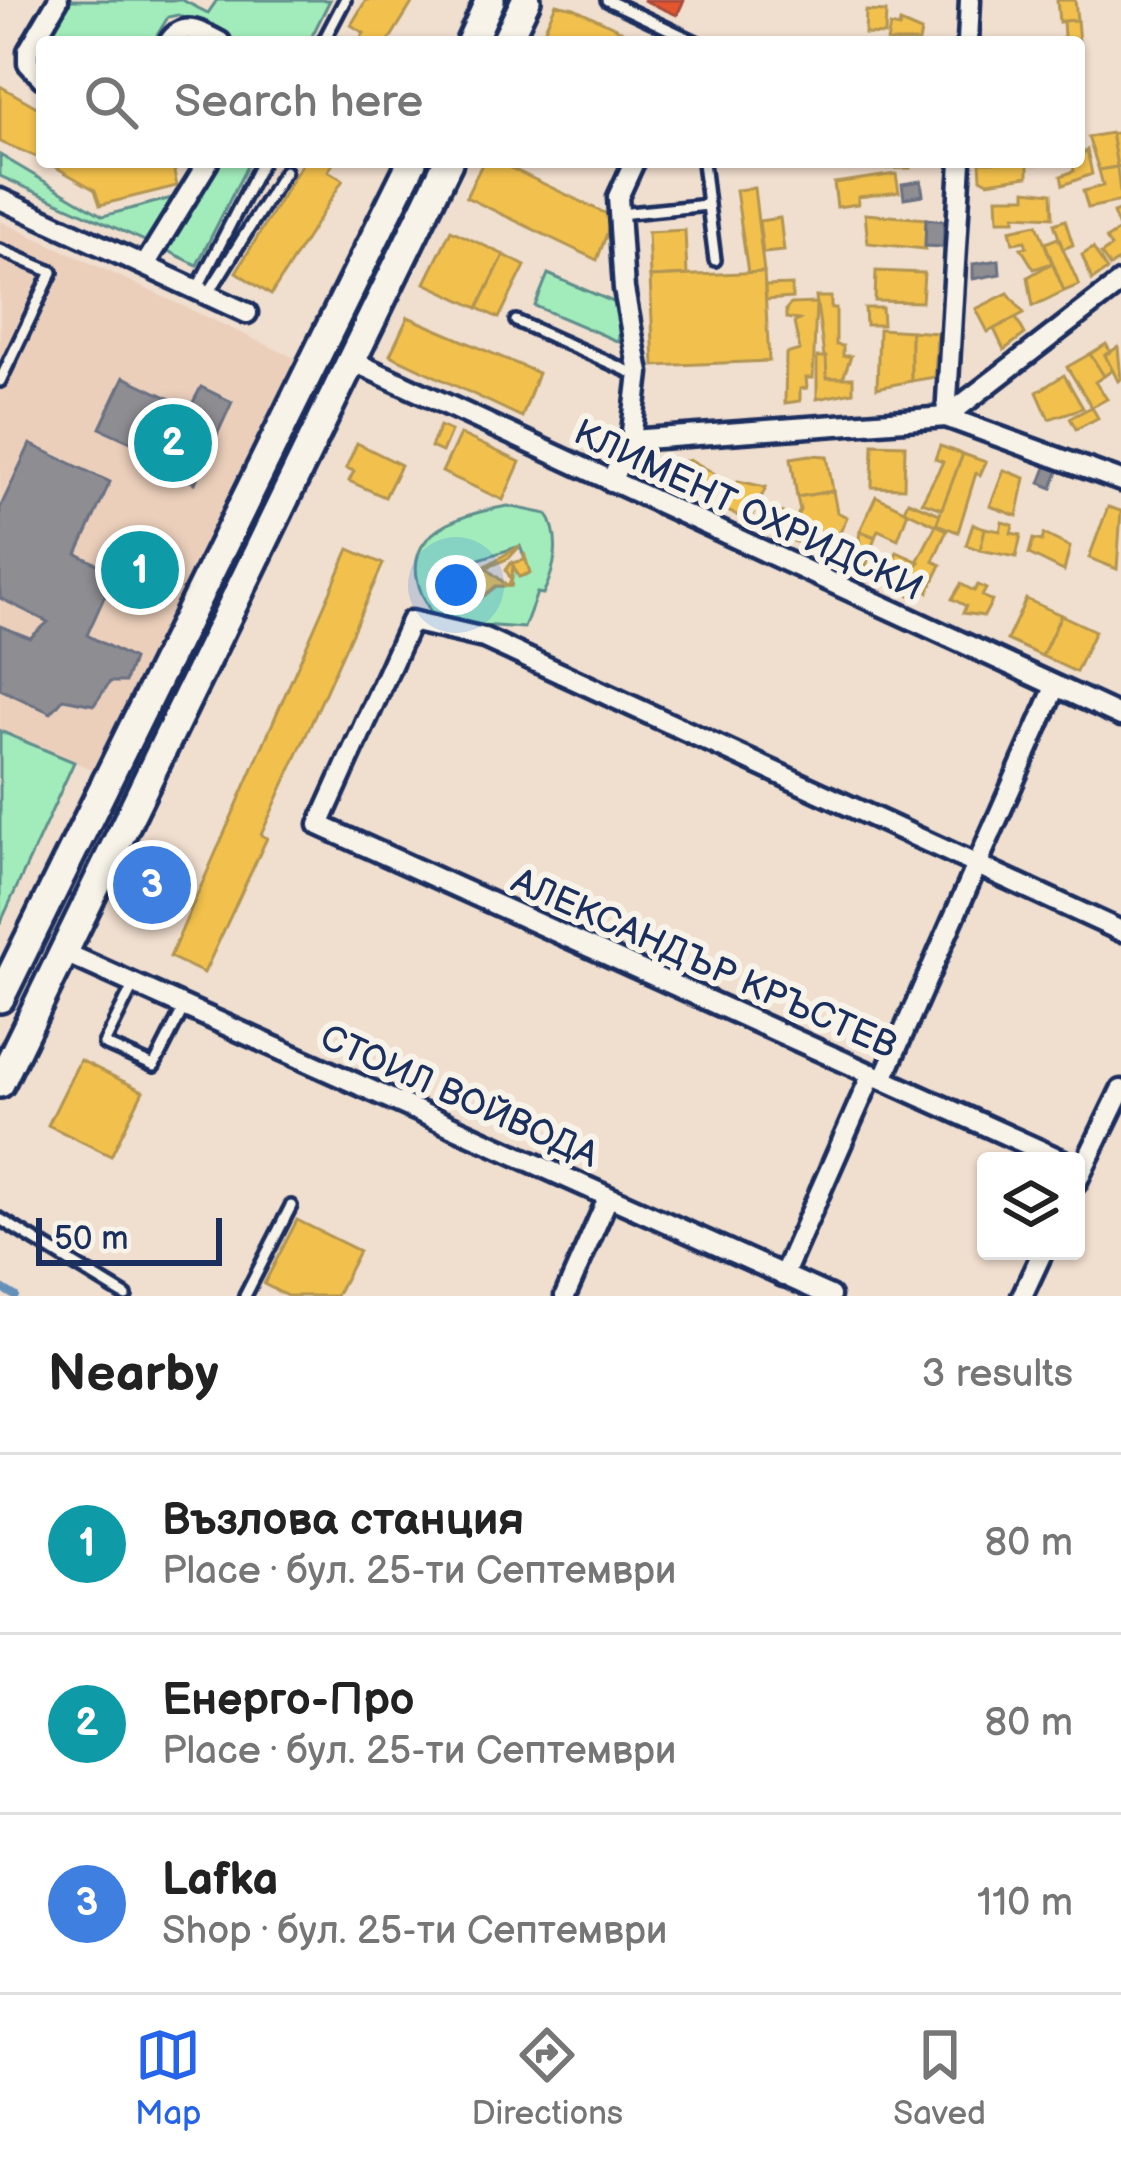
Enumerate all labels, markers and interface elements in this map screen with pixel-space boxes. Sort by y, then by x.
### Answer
search box [36,36,1085,168]
icon: search [78,69,144,135]
text: Search here [174,75,423,130]
pin: 2 [134,398,212,488]
street label: КЛИМЕНТ ОХРИДСКИ [567,412,929,611]
pin: 1 [101,525,179,615]
your location [426,555,486,615]
pin: 3 [113,840,191,930]
street label: АЛЕКСАНДЪР КРЪСТЕВ [504,859,903,1069]
street label: СТОИЛ ВОЙВОДА [314,1017,604,1178]
map controls [977,1152,1085,1260]
button: layers [977,1152,1085,1260]
scale bar [36,1212,222,1265]
text: 50 m [54,1219,129,1259]
text: Nearby [48,1344,219,1405]
text: 3 results [921,1351,1073,1398]
text: Възлова станция [162,1493,524,1548]
text: 1 [79,1520,95,1567]
text: 80 m [985,1520,1073,1567]
text: Place · бул. 25-ти Септември [162,1548,676,1595]
text: Енерго-Про [162,1673,414,1728]
text: 2 [75,1700,99,1747]
text: 80 m [985,1700,1073,1747]
text: Place · бул. 25-ти Септември [162,1728,676,1775]
text: Lafka [162,1853,278,1908]
text: 3 [76,1880,98,1927]
text: 110 m [977,1880,1073,1927]
text: Shop · бул. 25-ти Септември [162,1908,667,1955]
tab: Map [135,2022,201,2134]
tab: Directions [472,2022,623,2134]
tab: Saved [893,2022,986,2134]

